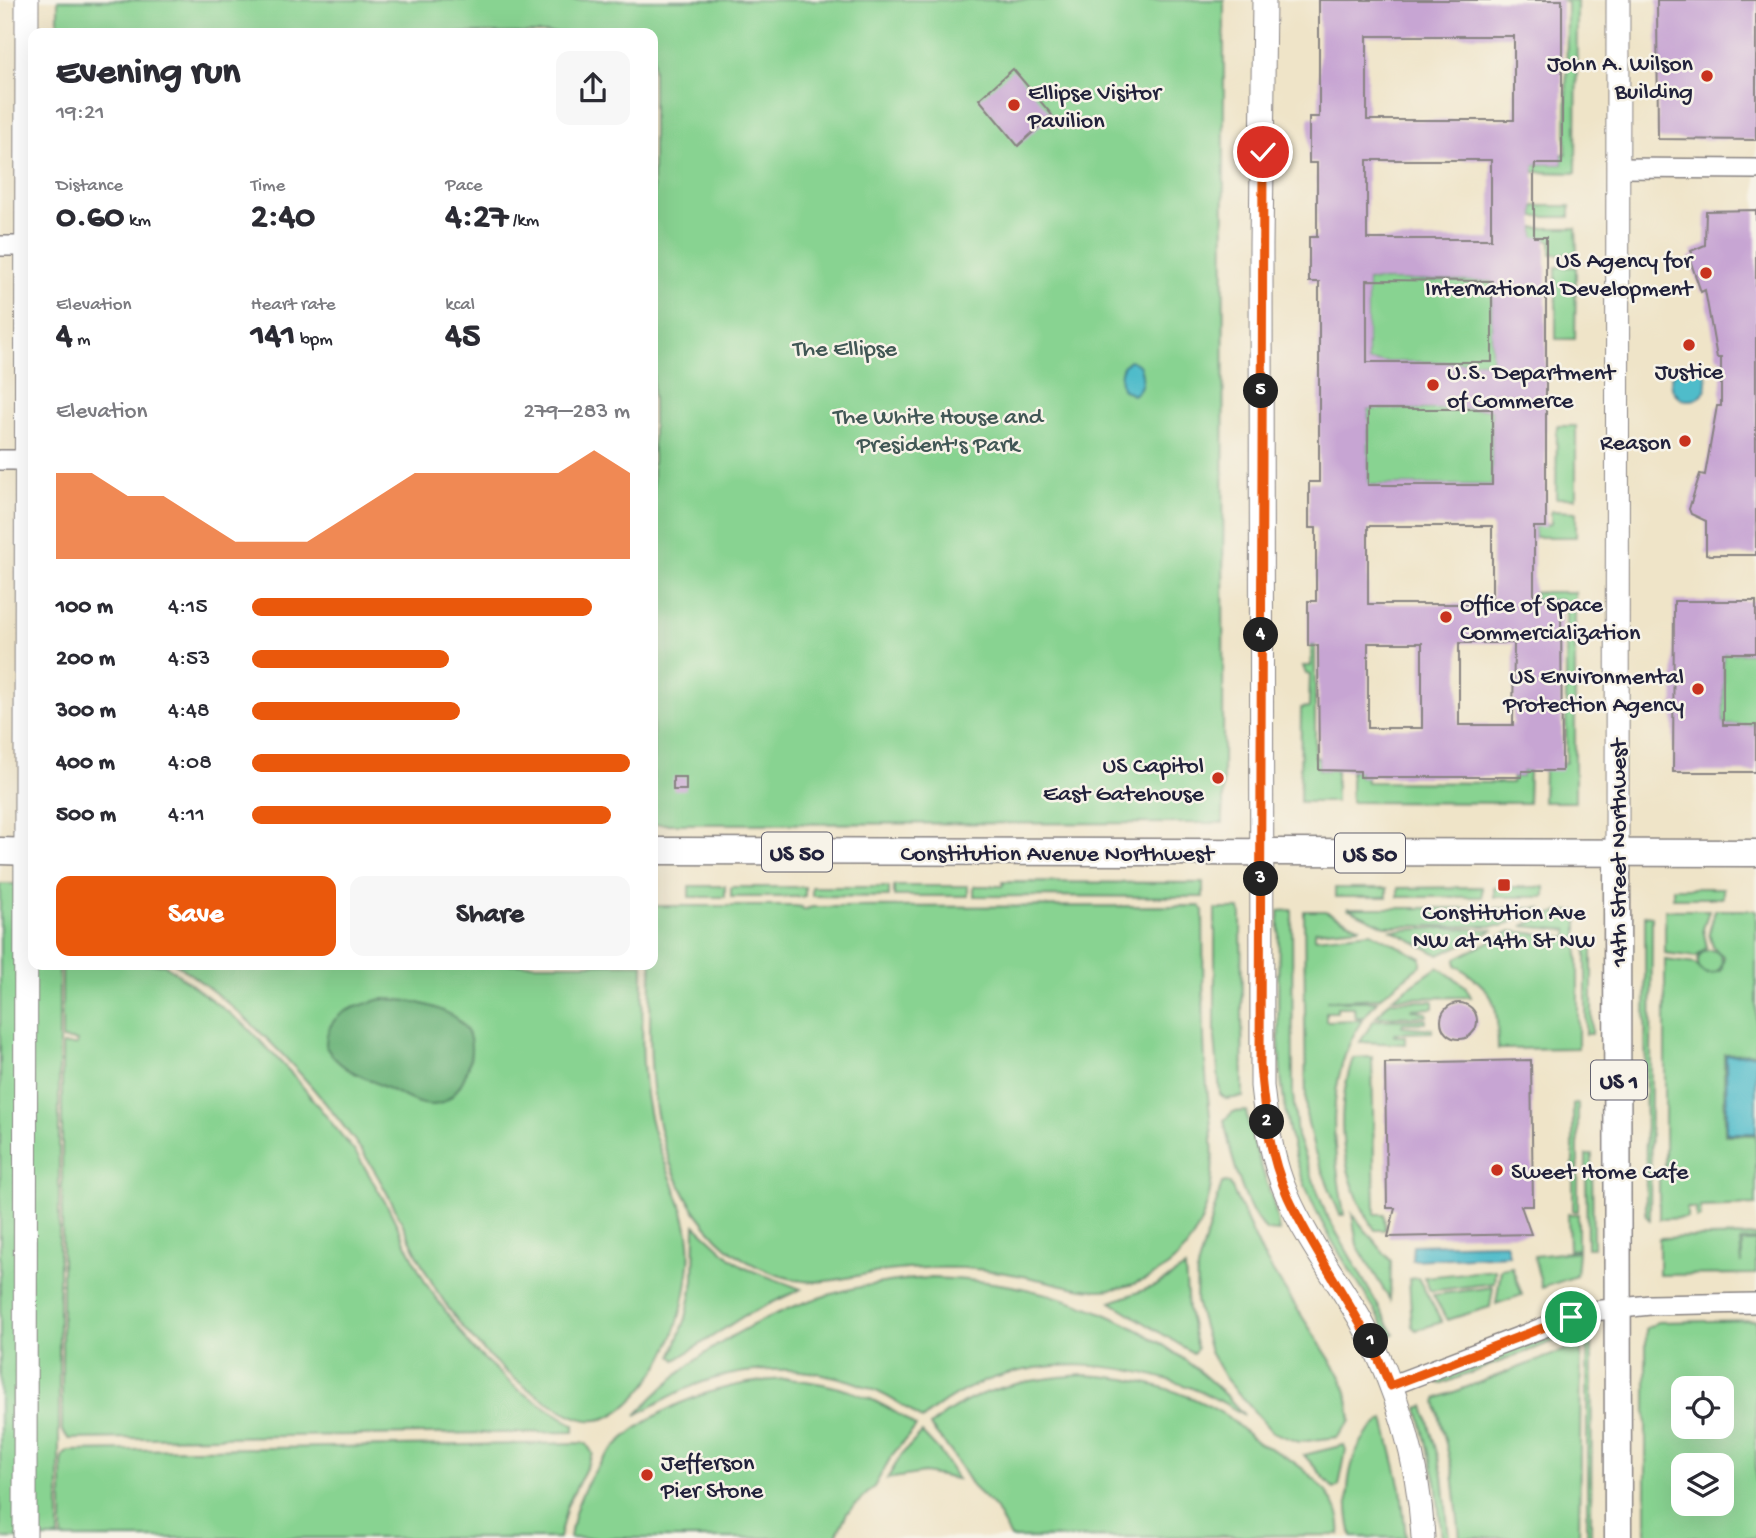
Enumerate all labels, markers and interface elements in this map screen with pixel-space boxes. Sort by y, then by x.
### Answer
button: share [556,51,630,125]
place label: John A. Wilson Building [1547,51,1694,108]
text: Evening run [56,52,240,96]
marker: John A. Wilson Building [1699,68,1715,84]
place label: Ellipse Visitor Pavilion [1027,80,1163,137]
marker: Ellipse Visitor Pavilion [1006,97,1022,113]
text: 19:21 [56,100,105,127]
pin [1233,122,1293,182]
icon: check [1244,133,1282,171]
text: Distance [56,175,123,198]
text: Time [251,175,285,198]
text: Pace [445,175,483,198]
text: 0.60 [56,198,124,239]
text: 2:40 [251,198,315,239]
text: 4:27 [445,198,508,239]
text: km [124,210,151,233]
text: /km [508,210,539,233]
place label: US Agency for International Development [1425,248,1695,305]
marker: US Agency for International Development [1698,265,1714,281]
text: Elevation [56,294,132,317]
text: Heart rate [251,294,336,317]
text: kcal [445,294,475,317]
text: 4 [56,317,73,358]
text: 141 [251,317,295,358]
text: 45 [445,317,480,358]
text: m [73,329,91,352]
text: bpm [295,329,333,352]
park label: The Ellipse [791,336,898,365]
marker: Justice [1681,337,1697,353]
place label: Justice [1655,359,1724,388]
place label: U.S. Department of Commerce [1447,360,1617,417]
pin: 5 [1244,374,1278,408]
marker: U.S. Department of Commerce [1425,377,1441,393]
text: 5 [1256,379,1266,402]
text: Elevation [56,399,147,426]
text: 279–283 m [524,399,630,426]
park label: The White House and President's Park [831,404,1045,461]
place label: Reason [1600,430,1672,459]
marker: Reason [1677,433,1693,449]
place label: Office of Space Commercialization [1460,592,1641,649]
text: 100 m [56,594,113,621]
text: 4:15 [168,594,208,621]
marker: Office of Space Commercialization [1438,609,1454,625]
pin: 4 [1244,618,1278,652]
text: 4 [1256,623,1265,646]
text: 200 m [56,646,115,673]
text: 4:53 [168,646,210,673]
place label: US Environmental Protection Agency [1502,664,1684,721]
marker: US Environmental Protection Agency [1690,681,1706,697]
text: 300 m [56,698,116,725]
text: 4:48 [168,698,210,725]
street label: 14th Street Northwest [1606,737,1635,968]
text: 400 m [56,750,115,777]
text: 4:08 [168,750,212,777]
place label: US Capitol East Gatehouse [1043,753,1205,810]
marker: US Capitol East Gatehouse [1210,770,1226,786]
text: 500 m [56,802,116,829]
text: 4:11 [168,802,205,829]
road number: US 50 [762,832,832,872]
road number: US 50 [1335,834,1405,873]
street label: Constitution Avenue Northwest [900,841,1216,870]
pin: 3 [1244,862,1278,896]
text: 3 [1256,867,1265,890]
button: Save [56,876,336,956]
button: Share [350,876,630,956]
marker: Constitution Ave NW at 14th St NW [1496,877,1512,893]
place label: Constitution Ave NW at 14th St NW [1413,900,1595,957]
road number: US 1 [1591,1060,1647,1100]
pin: 2 [1250,1104,1284,1140]
text: 2 [1262,1110,1271,1133]
place label: Sweet Home Cafe [1511,1159,1689,1188]
marker: Sweet Home Cafe [1489,1162,1505,1178]
pin [1541,1287,1601,1347]
icon: arrive [1552,1298,1590,1336]
pin: 1 [1354,1324,1388,1358]
text: 1 [1367,1329,1374,1352]
map controls [1671,1376,1734,1516]
button: locate [1671,1376,1734,1439]
place label: Jefferson Pier Stone [660,1450,764,1507]
button: layers [1671,1453,1734,1516]
marker: Jefferson Pier Stone [639,1467,655,1483]

